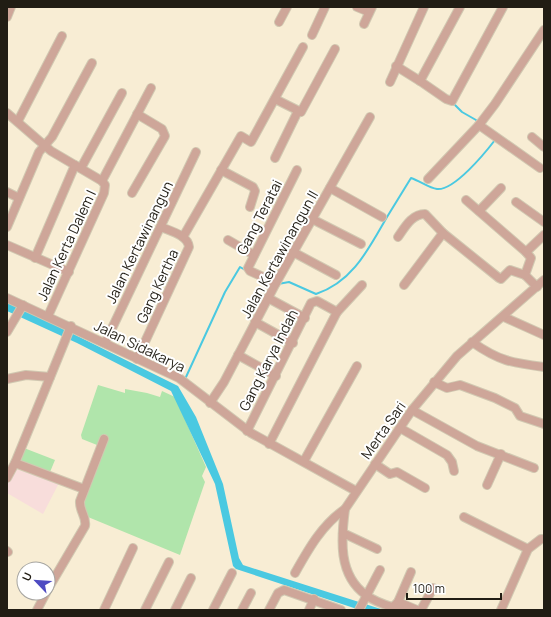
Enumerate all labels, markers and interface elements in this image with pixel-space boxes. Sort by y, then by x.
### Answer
street label: Gang Teratai [232,176,286,258]
street label: Jalan Kertawinangun [101,178,177,306]
street label: Jalan Kerta Dalem I [32,187,100,303]
street label: Jalan Kertawinangun II [236,187,322,321]
street label: Gang Kertha [132,246,182,326]
street label: Gang Karya Indah [234,306,302,414]
street label: Jalan Sidakarya [91,316,189,376]
street label: Merta Sari [356,398,410,462]
north arrow [16,561,56,601]
text: U [18,570,35,583]
scale bar [407,575,501,601]
text: 100 m [413,580,445,597]

